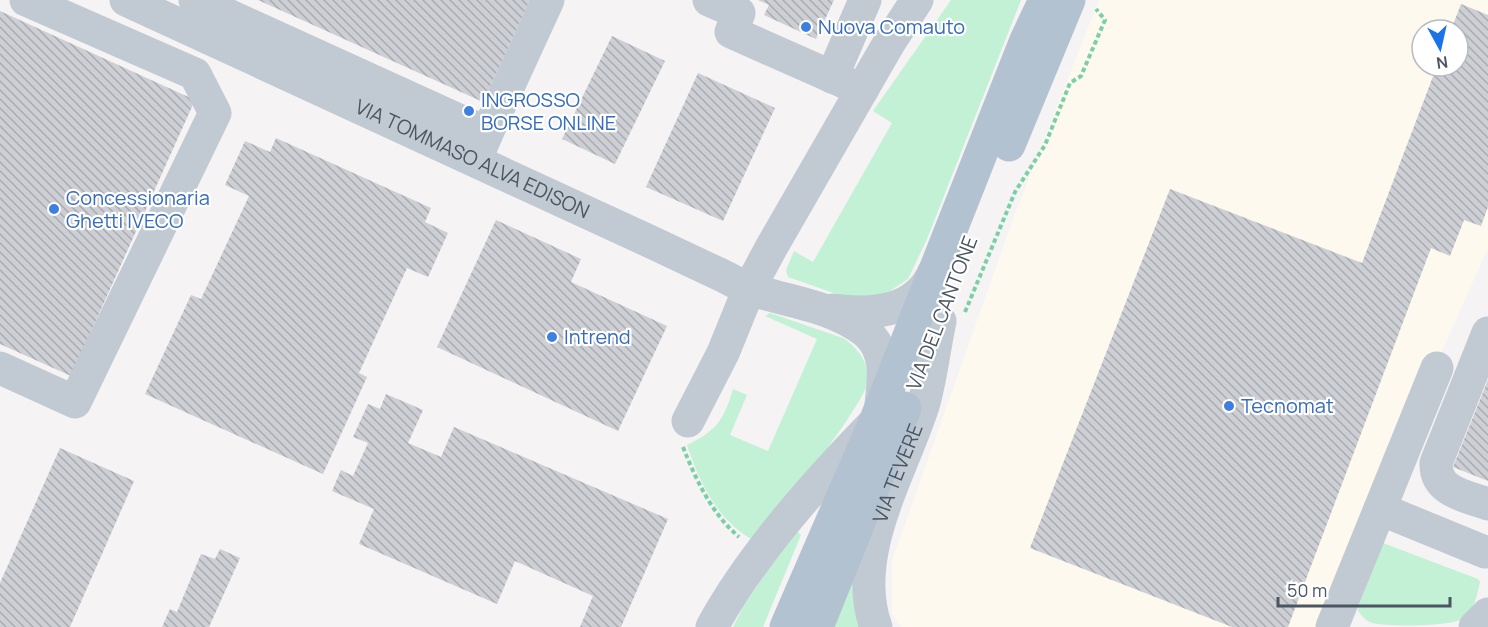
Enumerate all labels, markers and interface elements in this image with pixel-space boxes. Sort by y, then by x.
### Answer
place label: Nuova Comauto [818,13,965,40]
north arrow [1410,18,1470,78]
marker: Nuova Comauto [799,20,813,34]
text: N [1435,51,1449,75]
place label: INGROSSO BORSE ONLINE [481,86,616,136]
street label: VIA TOMMASO ALVA EDISON [351,93,594,224]
marker: INGROSSO BORSE ONLINE [462,104,476,118]
place label: Concessionaria Ghetti IVECO [66,184,210,234]
marker: Concessionaria Ghetti IVECO [47,202,61,216]
street label: VIA DEL CANTONE [900,232,983,394]
place label: Intrend [564,323,631,350]
marker: Intrend [545,330,559,344]
place label: Tecnomat [1241,392,1334,419]
marker: Tecnomat [1222,399,1236,413]
street label: VIA TEVERE [866,420,929,526]
scale bar [1278,570,1450,608]
text: 50 m [1287,578,1327,602]

